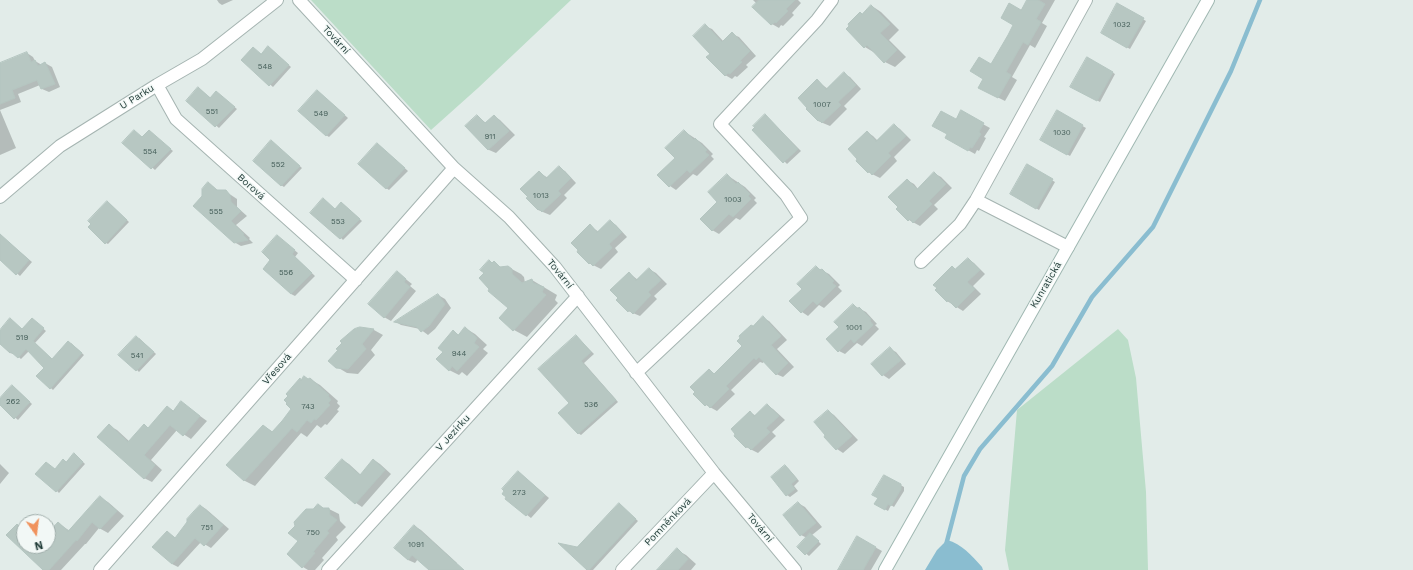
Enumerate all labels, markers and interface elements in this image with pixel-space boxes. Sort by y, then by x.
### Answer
house number: 1032 [1113,20,1131,30]
street label: Tovární [320,23,352,57]
house number: 548 [258,62,272,72]
street label: U Parku [118,82,156,112]
house number: 1007 [813,100,831,110]
house number: 551 [206,107,218,117]
house number: 549 [314,109,328,119]
house number: 1030 [1053,128,1071,138]
house number: 911 [484,132,496,142]
house number: 554 [143,147,157,157]
house number: 552 [271,160,285,170]
street label: Borová [235,171,267,203]
house number: 1013 [533,191,549,201]
house number: 1003 [724,195,742,205]
house number: 555 [209,207,223,217]
house number: 553 [331,217,345,227]
street label: Tovární [544,257,576,291]
street label: Kunratická [1028,260,1064,310]
house number: 556 [279,268,293,278]
house number: 1001 [846,323,862,333]
house number: 519 [16,333,28,343]
house number: 944 [452,349,466,359]
house number: 541 [131,351,143,361]
street label: Vřesová [260,351,294,387]
house number: 262 [6,397,20,407]
house number: 536 [584,400,598,410]
house number: 743 [301,402,315,412]
street label: V Jezírku [433,412,473,454]
house number: 273 [512,488,526,498]
street label: Pomněnková [642,496,694,548]
street label: Tovární [744,511,776,545]
north arrow [16,514,56,554]
house number: 751 [201,523,213,533]
house number: 750 [306,528,320,538]
text: N [33,538,44,552]
house number: 1091 [408,540,424,550]

